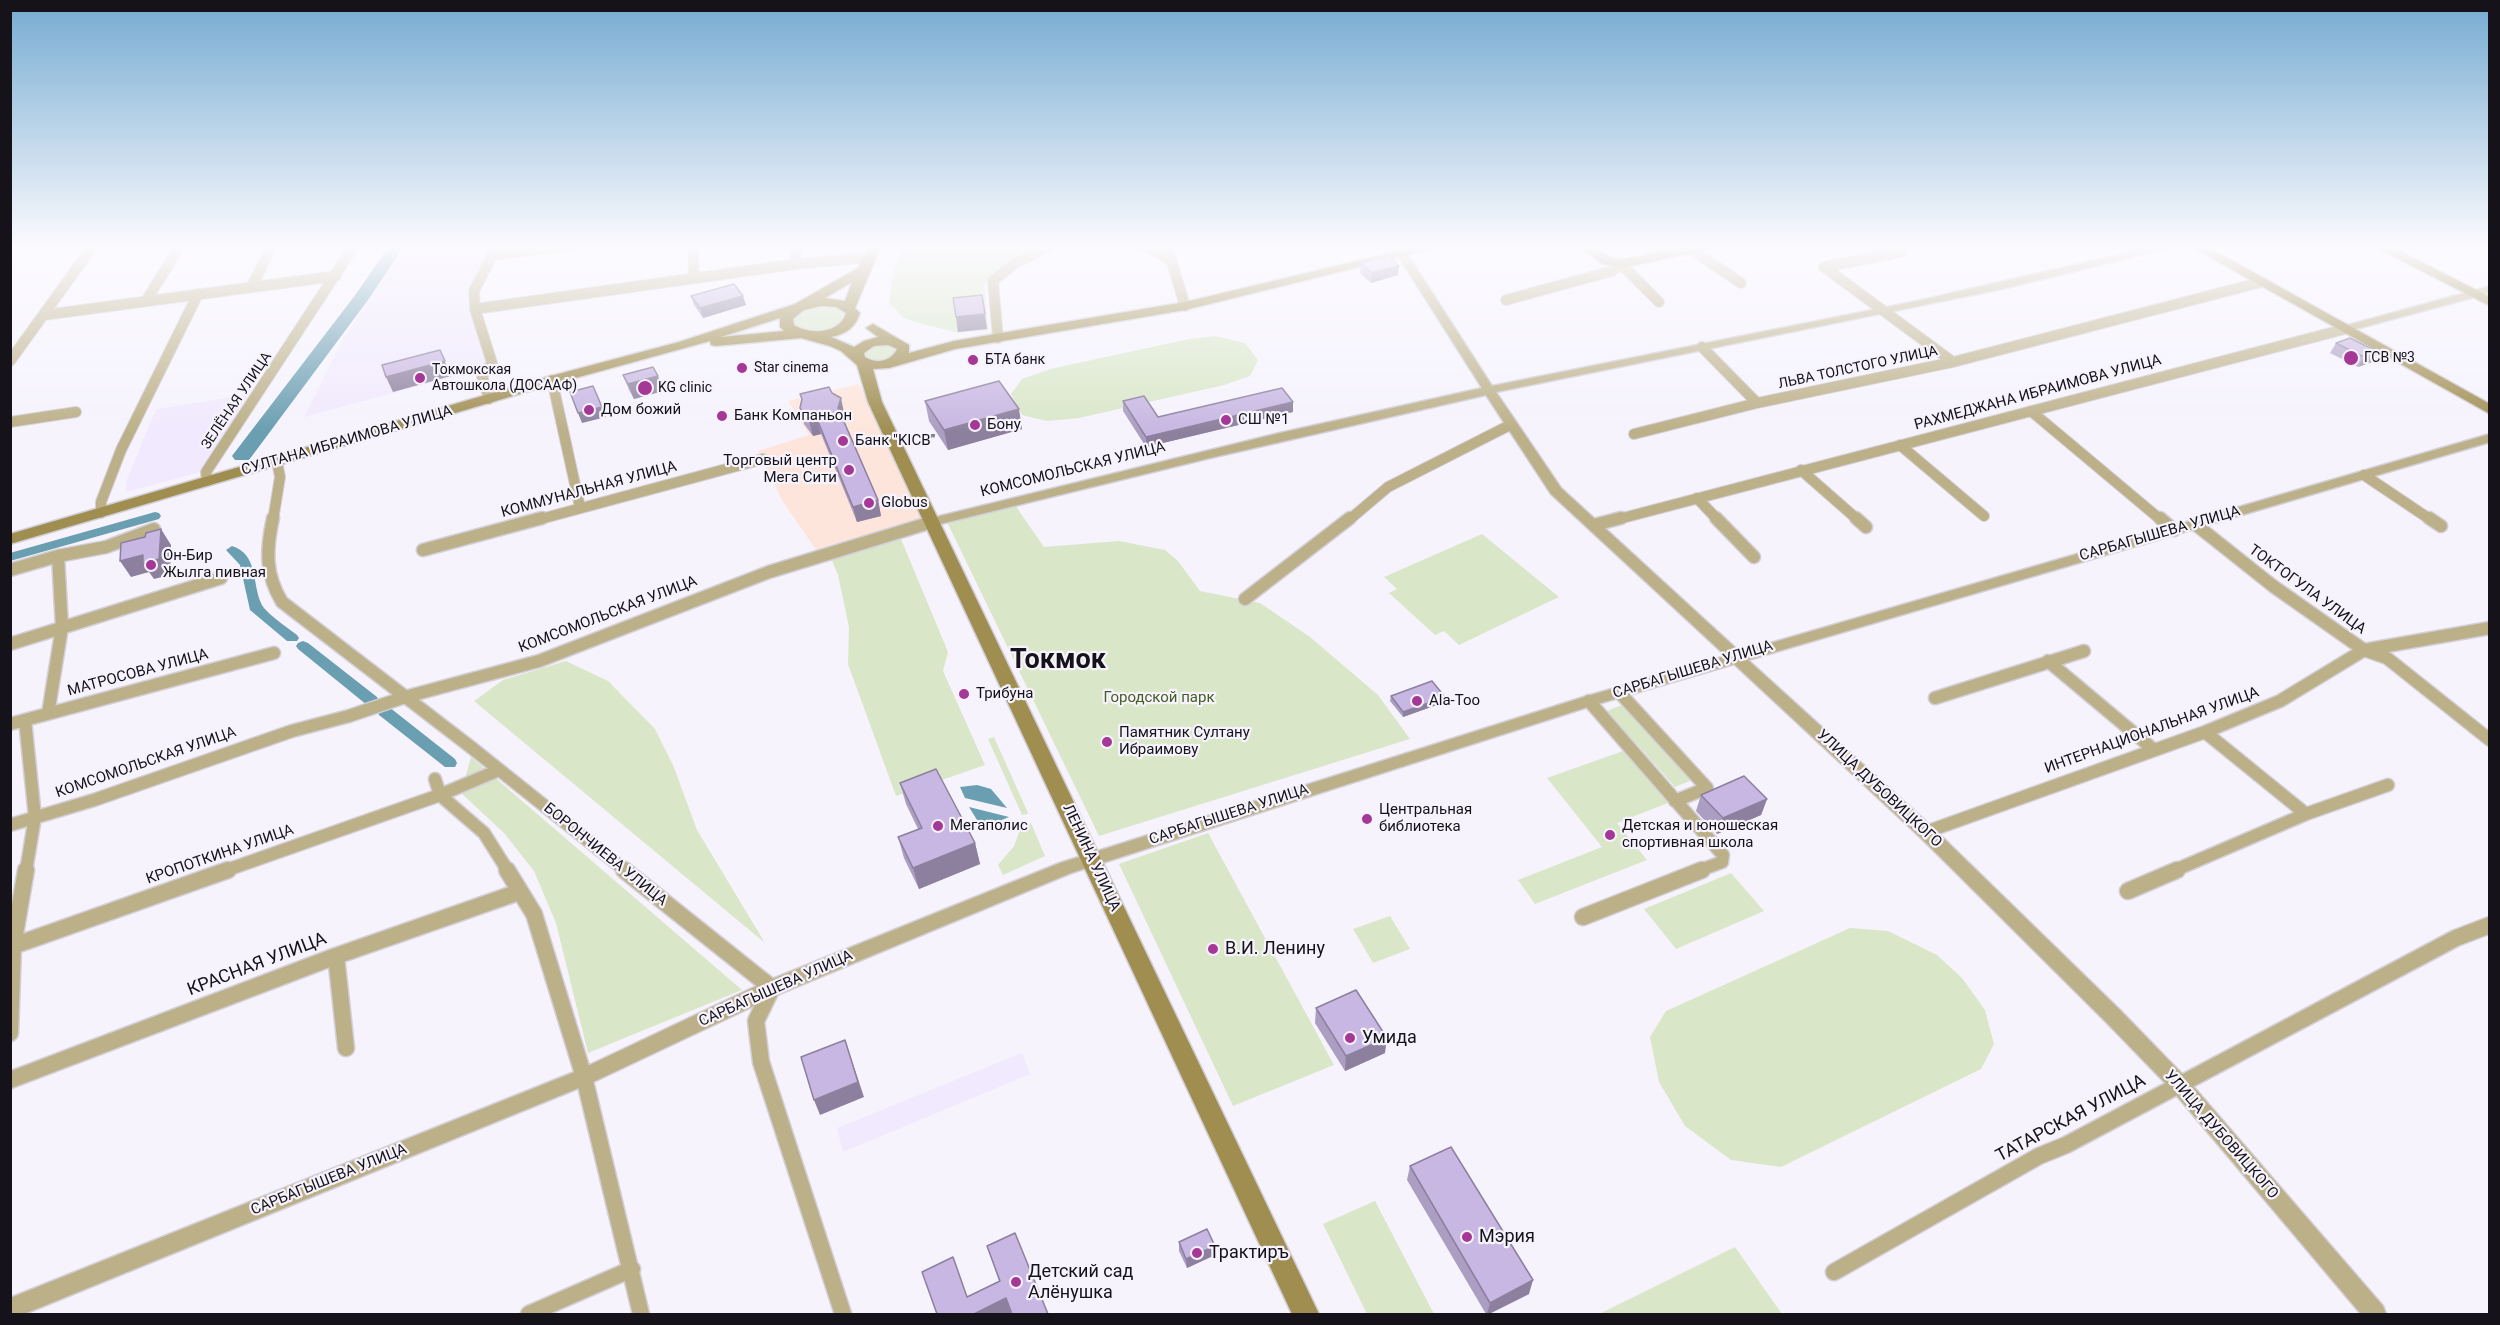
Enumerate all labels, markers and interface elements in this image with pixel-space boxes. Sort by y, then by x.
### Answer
street label: ЛЬВА ТОЛСТОГО УЛИЦА [1777,343,1939,393]
street label: ЗЕЛЁНАЯ УЛИЦА [198,349,276,453]
marker: ГСВ №3 [2342,349,2360,367]
place label: ГСВ №3 [2364,350,2415,366]
street label: РАХМЕДЖАНА ИБРАИМОВА УЛИЦА [1913,351,2163,435]
place label: БТА банк [985,352,1045,368]
marker: БТА банк [966,353,980,367]
place label: Star cinema [754,360,829,376]
marker: Star cinema [735,361,749,375]
place label: Токмокская Автошкола (ДОСААФ) [432,362,577,394]
marker: Токмокская Автошкола (ДОСААФ) [413,371,427,385]
marker: KG clinic [636,379,654,397]
place label: KG clinic [658,380,712,396]
place label: Дом божий [601,401,681,419]
street label: СУЛТАНА ИБРАИМОВА УЛИЦА [240,402,454,480]
marker: Дом божий [582,403,596,417]
place label: Банк Компаньон [734,407,852,425]
marker: Банк Компаньон [715,409,729,423]
place label: СШ №1 [1238,411,1289,429]
marker: СШ №1 [1219,413,1233,427]
place label: Бону [987,416,1021,434]
marker: Бону [968,418,982,432]
place label: Банк "KICB" [855,432,935,450]
marker: Банк "KICB" [836,434,850,448]
street label: КОМСОМОЛЬСКАЯ УЛИЦА [979,438,1167,502]
place label: Торговый центр Мега Сити [723,452,837,487]
street label: КОММУНАЛЬНАЯ УЛИЦА [499,458,679,522]
marker: Торговый центр Мега Сити [842,463,856,477]
place label: Globus [881,494,928,512]
marker: Globus [862,496,876,510]
street label: САРБАГЫШЕВА УЛИЦА [2078,502,2242,566]
street label: ТОКТОГУЛА УЛИЦА [2245,541,2369,639]
place label: Он-Бир Жылга пивная [163,547,266,582]
marker: Он-Бир Жылга пивная [144,558,158,572]
street label: КОМСОМОЛЬСКАЯ УЛИЦА [516,573,700,657]
street label: САРБАГЫШЕВА УЛИЦА [1611,637,1775,703]
district label: Токмок [1010,645,1106,677]
street label: МАТРОСОВА УЛИЦА [66,646,210,700]
street label: ИНТЕРНАЦИОНАЛЬНАЯ УЛИЦА [2042,684,2262,778]
place label: Трибуна [976,685,1033,703]
marker: Трибуна [957,687,971,701]
park label: Городской парк [1103,689,1215,707]
place label: Ala-Too [1429,692,1480,710]
marker: Ala-Too [1410,694,1424,708]
street label: КОМСОМОЛЬСКАЯ УЛИЦА [53,724,239,802]
place label: Памятник Султану Ибраимову [1119,724,1250,759]
street label: УЛИЦА ДУБОВИЦКОГО [1813,726,1945,852]
marker: Памятник Султану Ибраимову [1100,735,1114,749]
street label: САРБАГЫШЕВА УЛИЦА [1147,781,1311,849]
street label: БОРОНЧИЕВА УЛИЦА [540,800,670,910]
place label: Центральная библиотека [1379,801,1472,836]
street label: ЛЕНИНА УЛИЦА [1058,802,1124,914]
marker: Центральная библиотека [1360,812,1374,826]
place label: Мегаполис [950,817,1028,835]
place label: Детская и юношеская спортивная школа [1622,817,1778,852]
marker: Мегаполис [931,819,945,833]
street label: КРОПОТКИНА УЛИЦА [144,821,296,889]
marker: Детская и юношеская спортивная школа [1603,828,1617,842]
street label: КРАСНАЯ УЛИЦА [184,929,330,1001]
place label: В.И. Ленину [1225,938,1325,960]
marker: В.И. Ленину [1206,942,1220,956]
street label: САРБАГЫШЕВА УЛИЦА [696,947,856,1031]
place label: Умида [1362,1027,1417,1049]
marker: Умида [1343,1031,1357,1045]
street label: УЛИЦА ДУБОВИЦКОГО [2160,1067,2282,1203]
street label: ТАТАРСКАЯ УЛИЦА [1993,1070,2149,1168]
street label: САРБАГЫШЕВА УЛИЦА [249,1141,409,1219]
place label: Мэрия [1479,1226,1535,1248]
marker: Мэрия [1460,1230,1474,1244]
place label: Трактиръ [1209,1242,1289,1264]
marker: Трактиръ [1190,1246,1204,1260]
place label: Детский сад Алёнушка [1028,1261,1133,1304]
marker: Детский сад Алёнушка [1009,1275,1023,1289]

